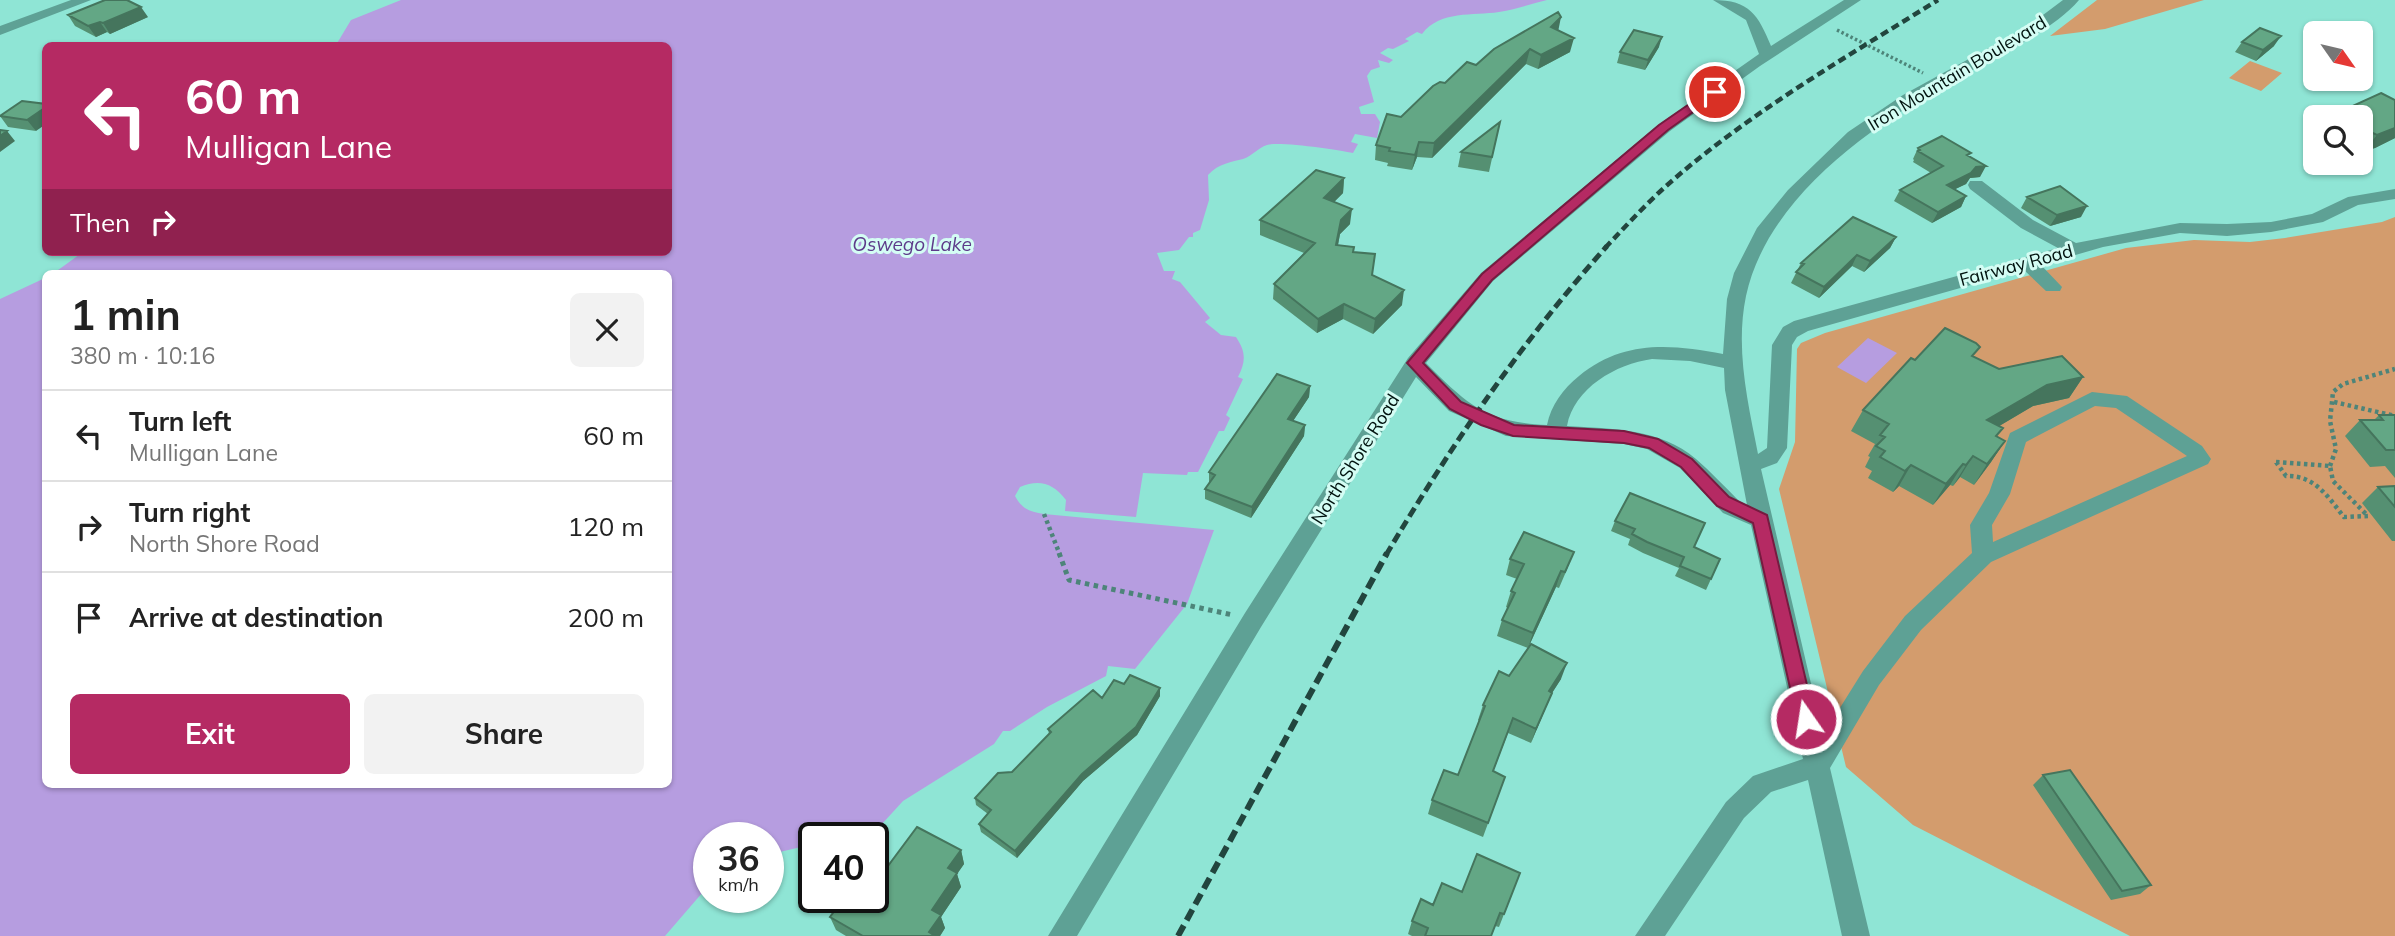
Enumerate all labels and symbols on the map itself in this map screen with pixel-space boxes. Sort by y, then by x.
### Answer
street label: Iron Mountain Boulevard [1864,11,2050,135]
north arrow [2303,21,2373,91]
pin [1685,62,1745,122]
water label: Oswego Lake [852,232,972,256]
street label: Fairway Road [1957,239,2075,291]
street label: North Shore Road [1306,390,1404,528]
position arrow [1769,682,1843,756]
speed limit sign: 40 [798,822,889,913]

